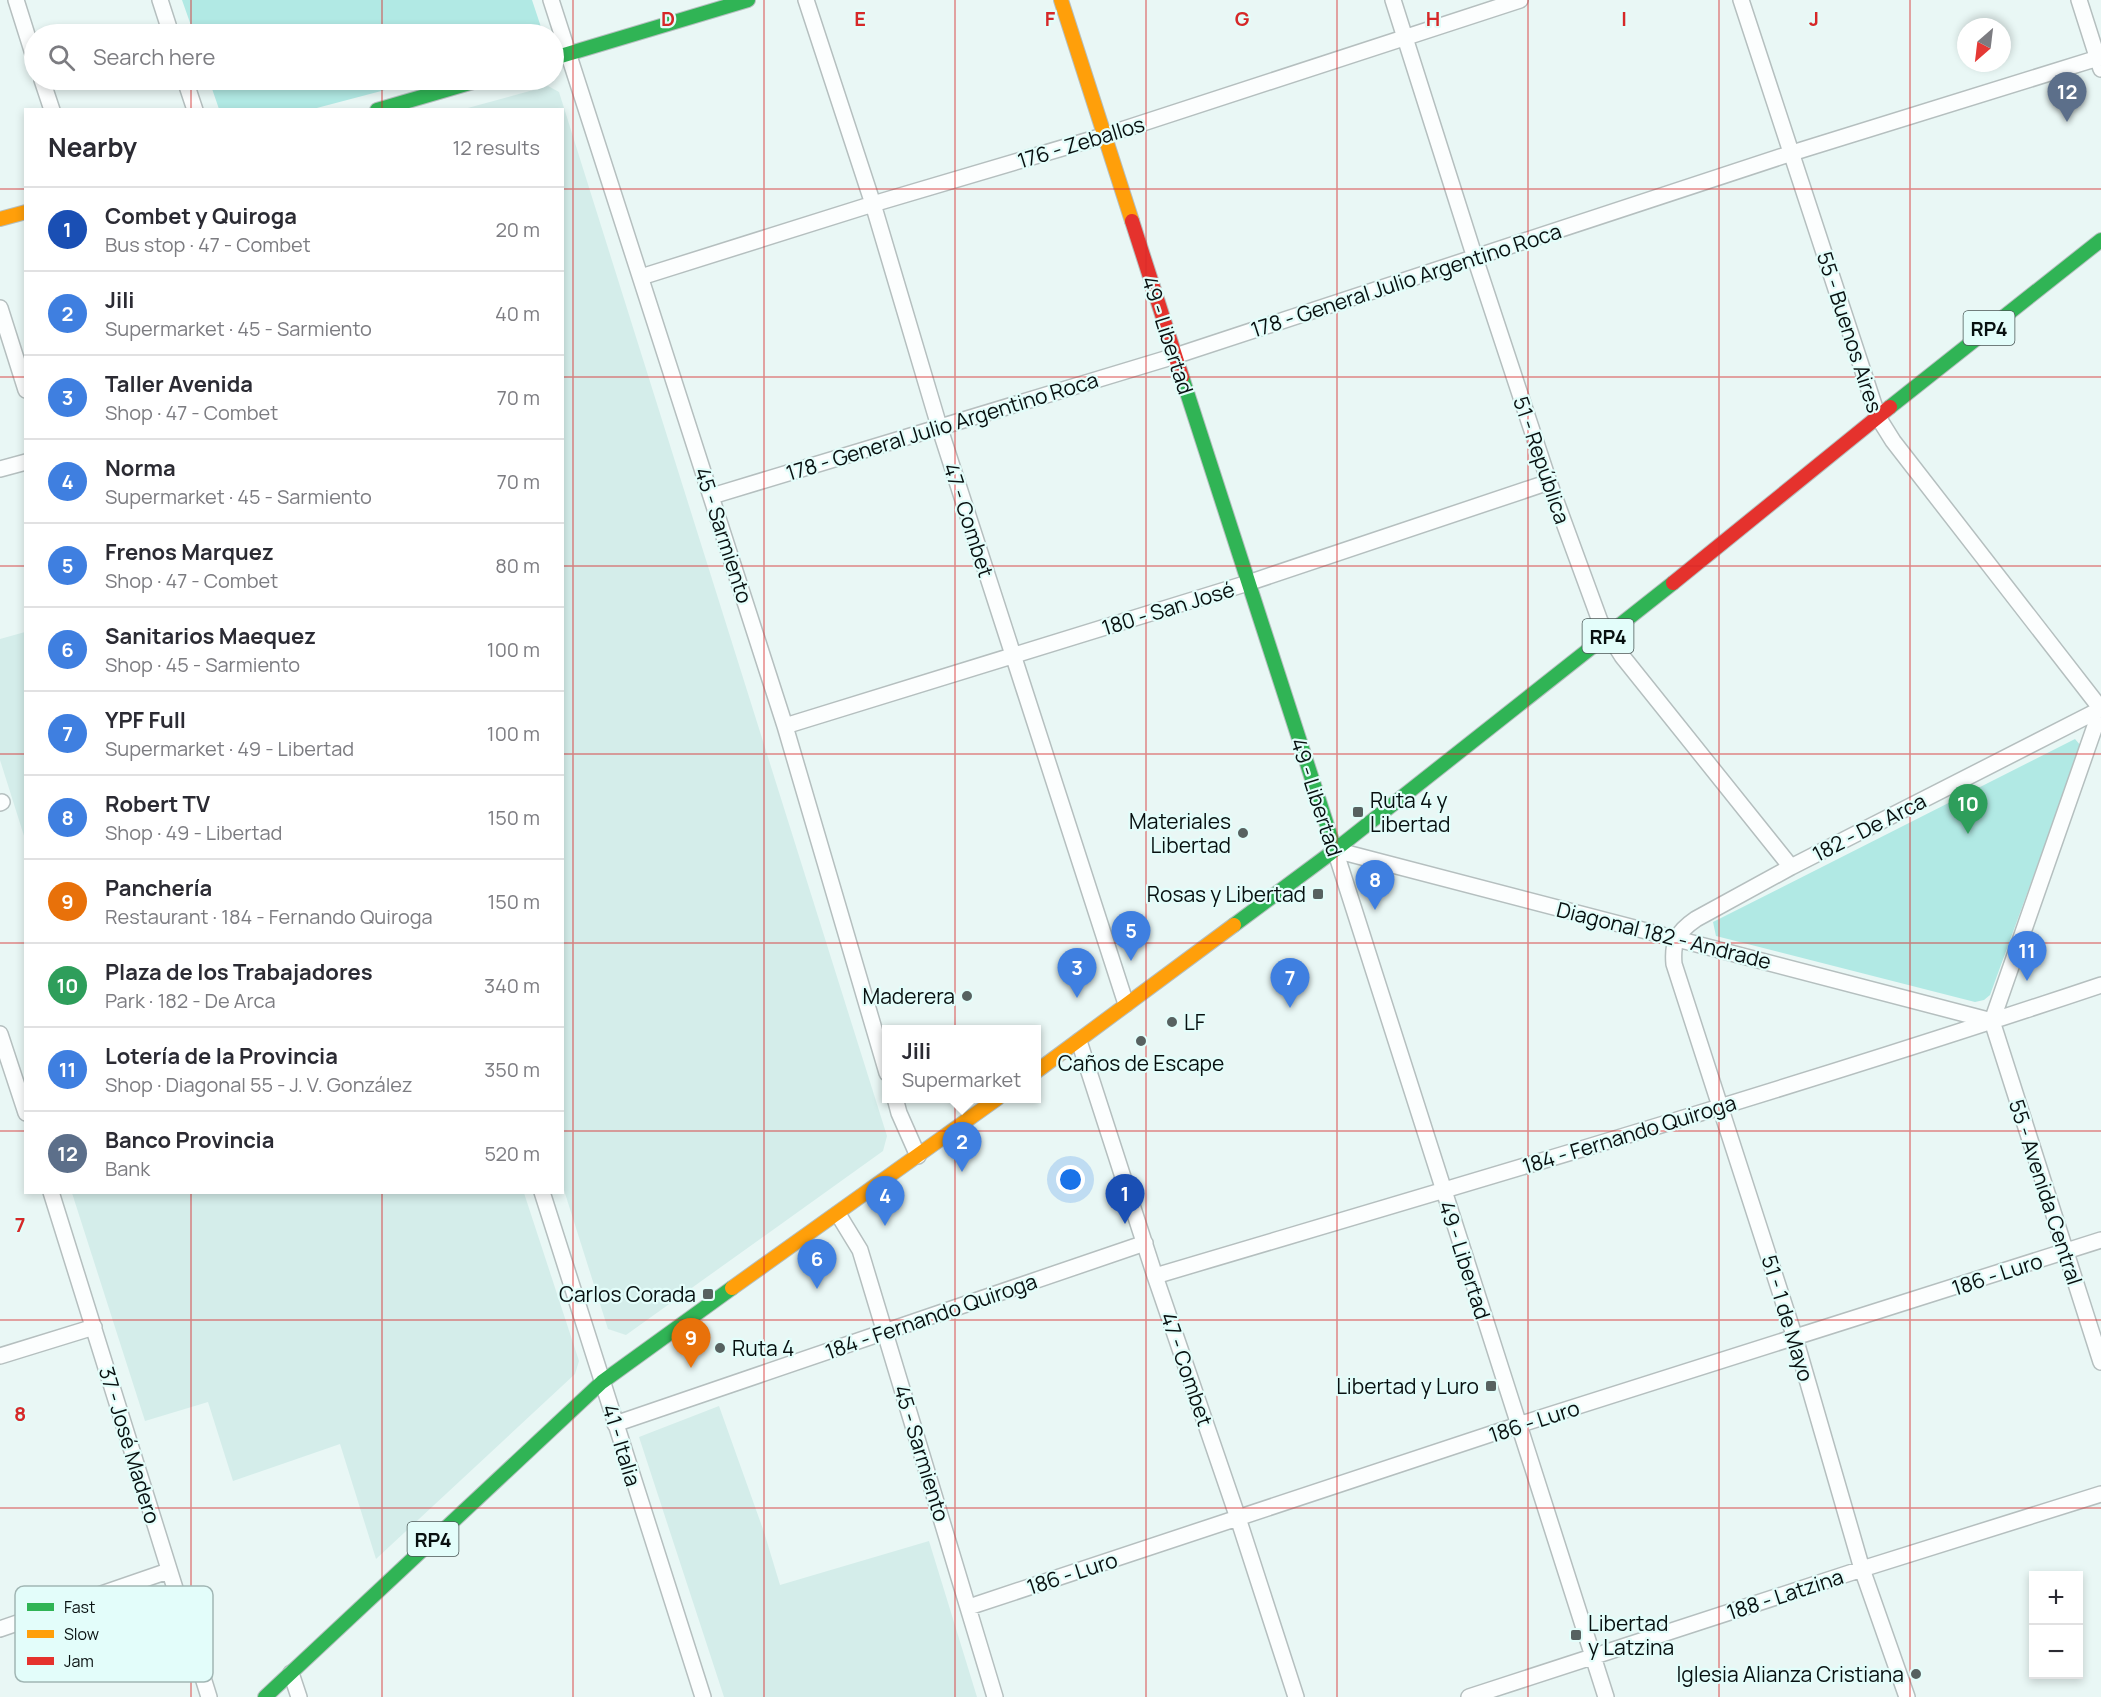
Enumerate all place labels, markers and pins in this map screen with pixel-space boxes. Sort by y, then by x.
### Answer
pin: 12 [2048,72,2086,122]
pin: 10 [1948,784,1988,834]
place label: Ruta 4 y Libertad [1370,786,1450,838]
marker: Ruta 4 y Libertad [1351,805,1365,819]
place label: Materiales Libertad [1129,807,1231,859]
marker: Materiales Libertad [1236,826,1250,840]
pin: 8 [1356,860,1394,910]
place label: Rosas y Libertad [1147,880,1306,908]
marker: Rosas y Libertad [1311,887,1325,901]
pin: 5 [1112,912,1150,961]
pin: 11 [2008,932,2046,981]
pin: 3 [1058,948,1096,998]
pin: 7 [1270,958,1310,1008]
place label: Maderera [863,982,955,1010]
marker: Maderera [960,989,974,1003]
place label: LF [1184,1008,1206,1036]
marker: LF [1165,1015,1179,1029]
marker: Caños de Escape [1134,1034,1148,1048]
place label: Caños de Escape [1058,1049,1224,1077]
pin: 2 [942,1122,982,1172]
pin: 1 [1106,1174,1144,1224]
pin: 4 [866,1176,904,1226]
pin: 6 [798,1240,836,1289]
place label: Carlos Corada [559,1280,696,1308]
marker: Carlos Corada [701,1287,715,1301]
pin: 9 [672,1318,710,1368]
place label: Ruta 4 [732,1334,794,1362]
marker: Ruta 4 [713,1341,727,1355]
place label: Libertad y Luro [1336,1372,1479,1400]
marker: Libertad y Luro [1484,1379,1498,1393]
place label: Libertad y Latzina [1588,1609,1674,1661]
marker: Libertad y Latzina [1569,1628,1583,1642]
place label: Iglesia Alianza Cristiana [1676,1660,1904,1688]
marker: Iglesia Alianza Cristiana [1909,1667,1923,1681]

